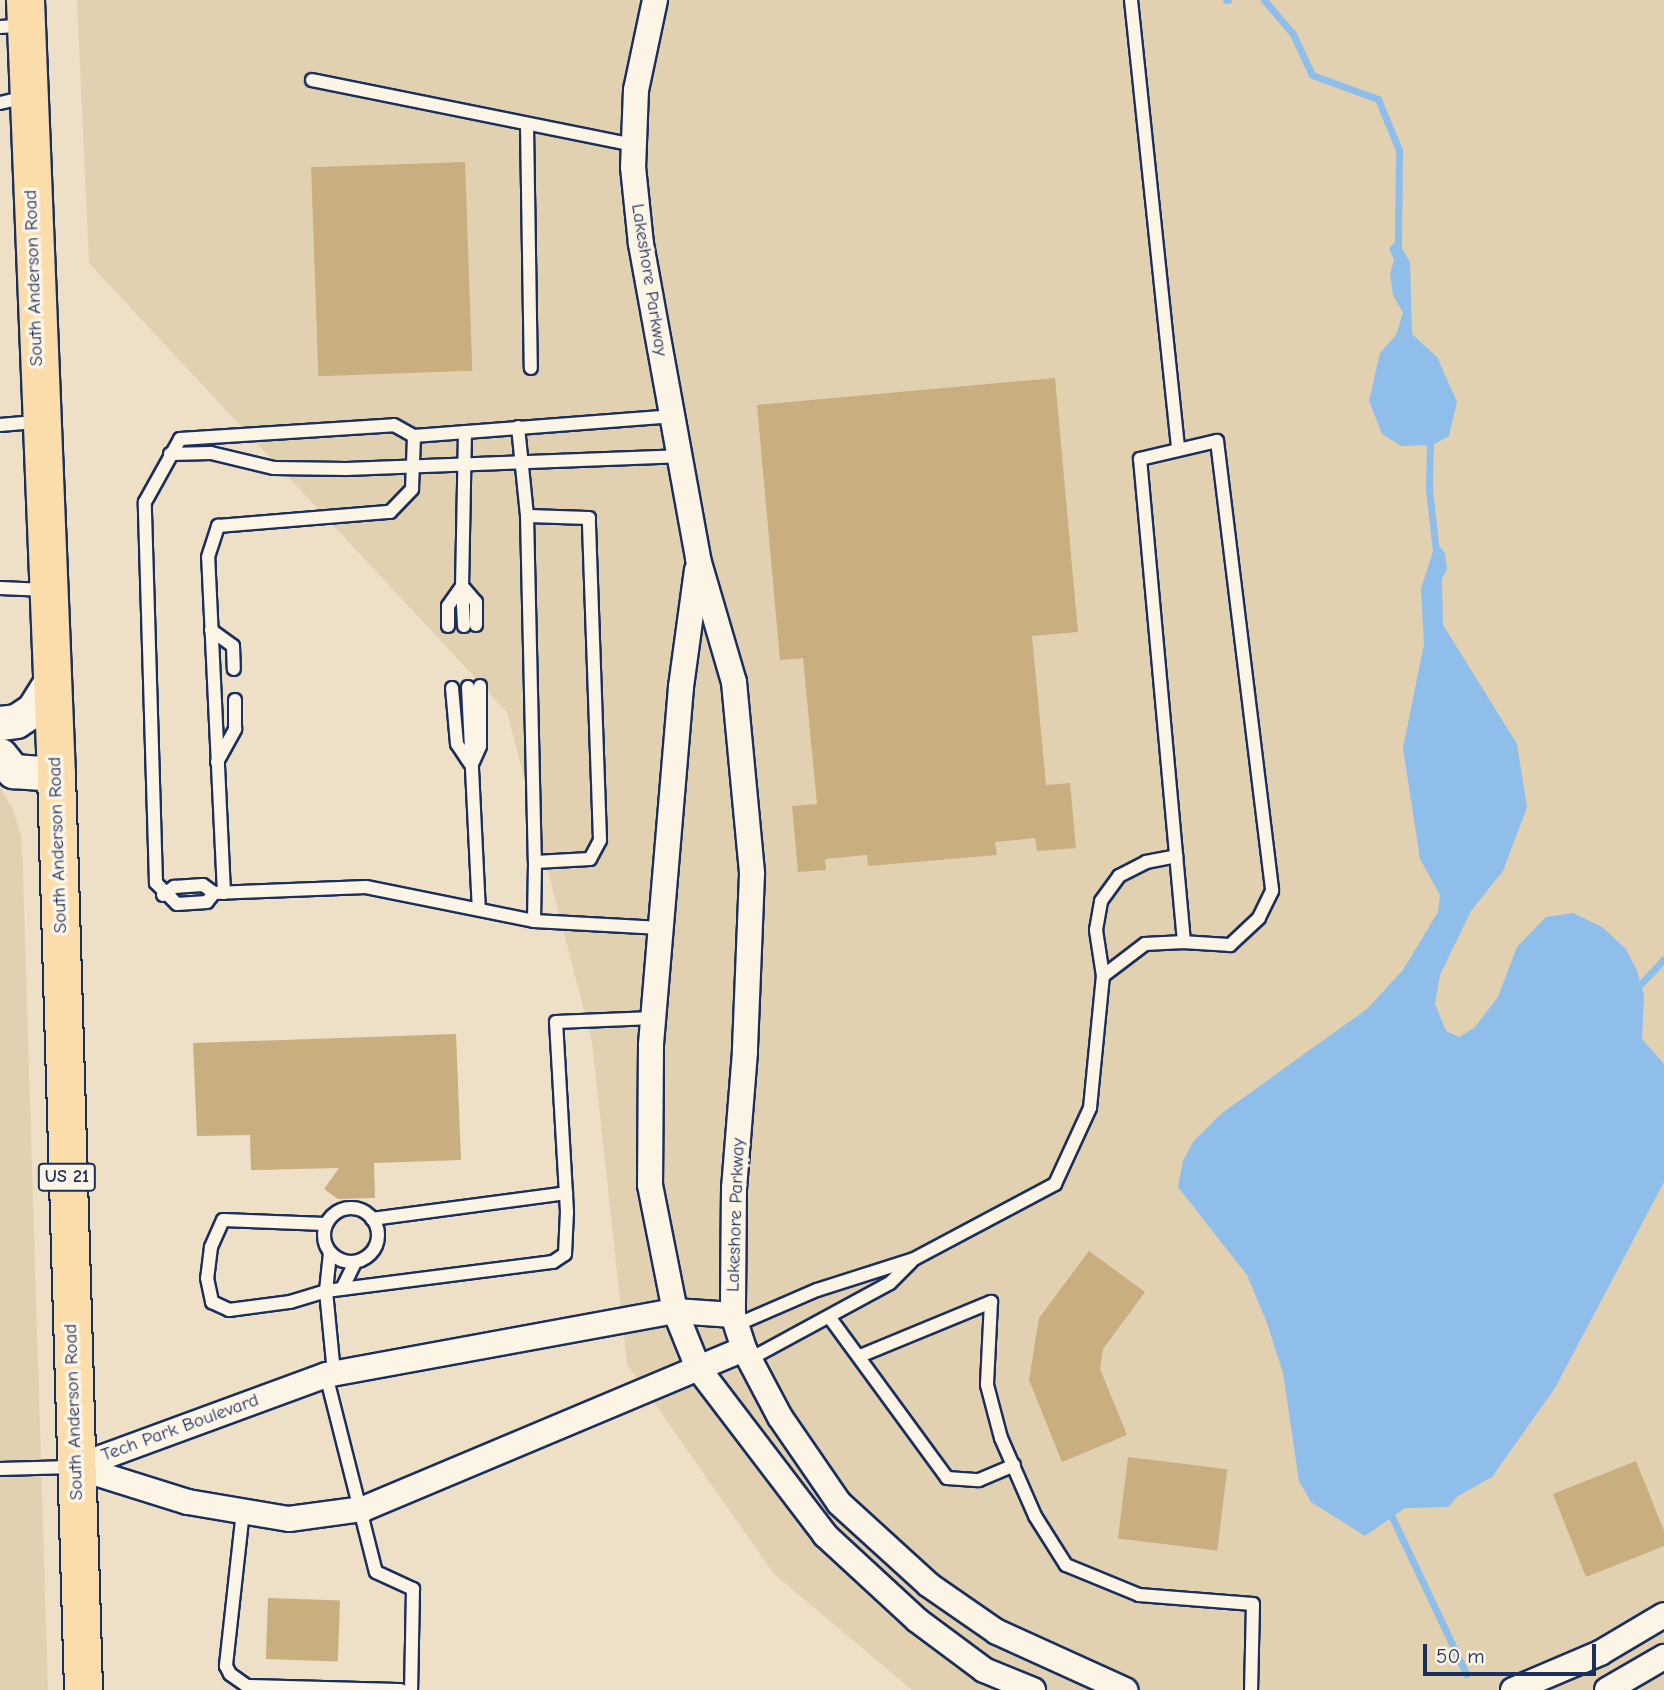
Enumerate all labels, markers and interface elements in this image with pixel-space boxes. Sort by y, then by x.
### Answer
street label: South Anderson Road [20,189,48,367]
street label: Lakeshore Parkway [626,202,672,358]
street label: South Anderson Road [44,756,72,934]
street label: Lakeshore Parkway [722,1138,750,1292]
road number: US 21 [37,1162,97,1192]
street label: South Anderson Road [60,1323,88,1501]
street label: Tech Park Boulevard [98,1389,262,1467]
scale bar [1426,1630,1599,1674]
text: 50 m [1436,1644,1485,1668]

